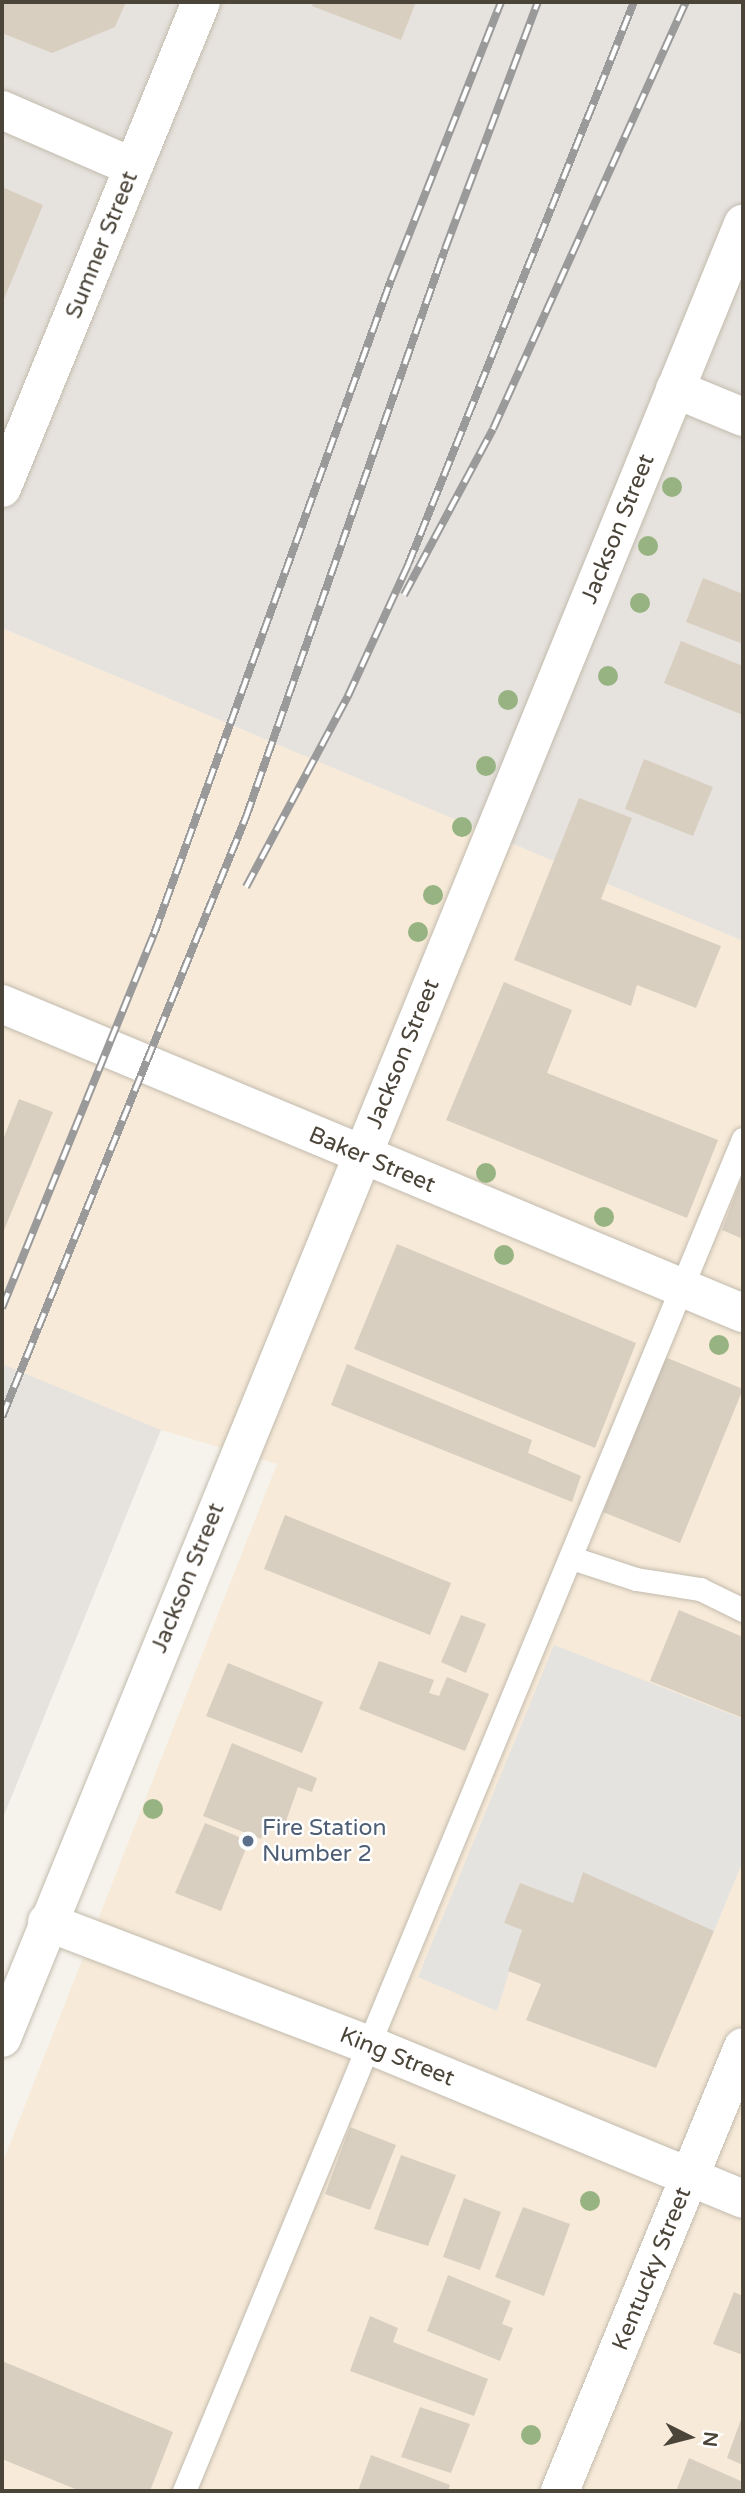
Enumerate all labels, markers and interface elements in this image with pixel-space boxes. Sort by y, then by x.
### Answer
street label: Sumner Street [60,167,144,323]
street label: Jackson Street [575,450,661,608]
street label: Jackson Street [360,975,446,1133]
street label: Baker Street [305,1121,439,1199]
street label: Jackson Street [145,1499,231,1657]
place label: Fire Station Number 2 [262,1814,387,1868]
marker: Fire Station Number 2 [240,1833,256,1849]
street label: King Street [336,2021,458,2093]
street label: Kentucky Street [607,2183,697,2355]
north arrow [654,2402,724,2472]
text: N [698,2430,722,2448]

